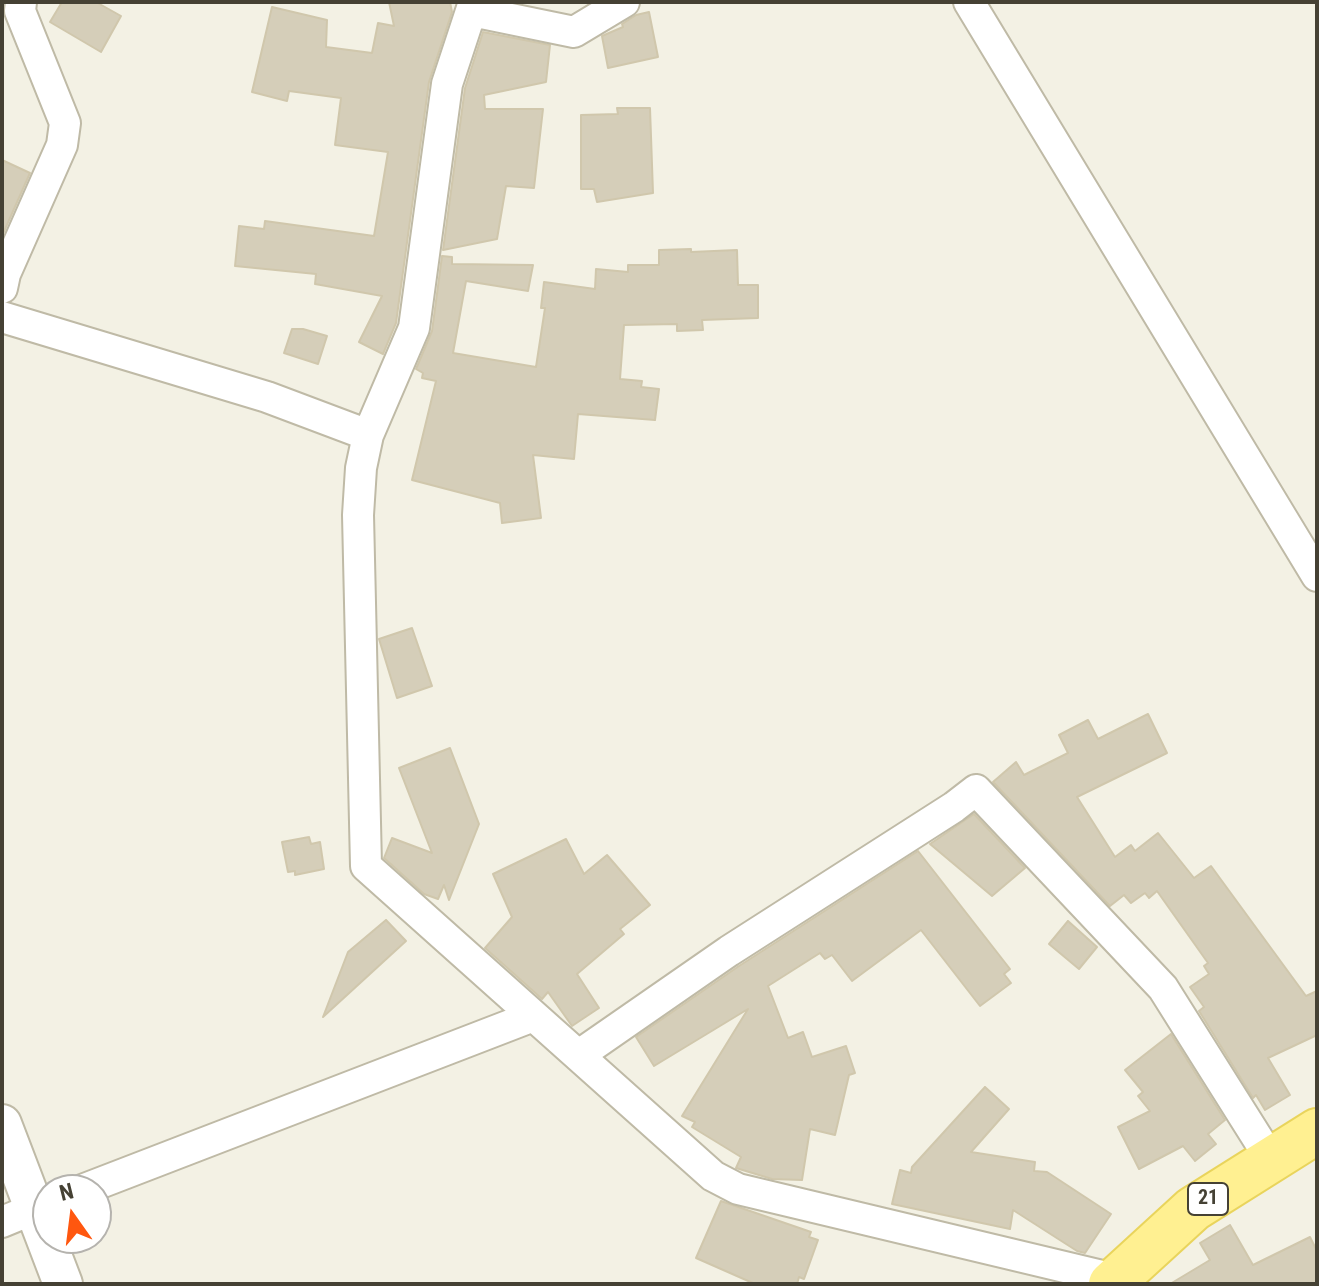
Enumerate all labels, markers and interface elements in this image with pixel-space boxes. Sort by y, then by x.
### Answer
north arrow [32,1174,112,1254]
text: N [57,1178,76,1206]
road number: 21 [1188,1183,1228,1215]

